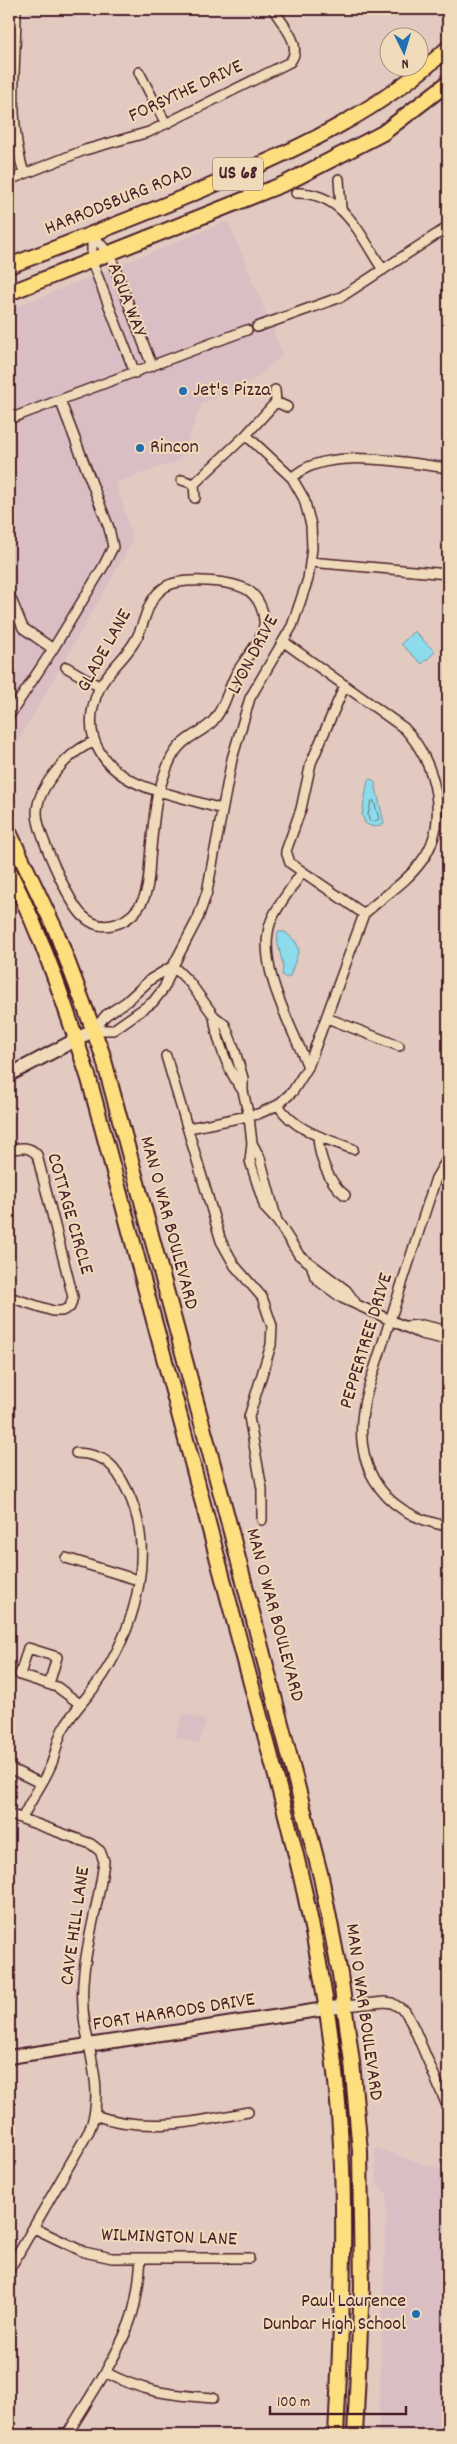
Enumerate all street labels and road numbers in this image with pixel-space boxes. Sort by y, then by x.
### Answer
street label: FORSYTHE DRIVE [124,53,248,131]
road number: US 68 [213,157,263,190]
street label: HARRODSBURG ROAD [41,159,197,243]
street label: AQUA WAY [99,259,153,342]
street label: GLADE LANE [71,604,139,698]
street label: LYON DRIVE [221,610,287,700]
street label: MAN O WAR BOULEVARD [131,1133,205,1313]
street label: COTTAGE CIRCLE [38,1150,100,1278]
street label: PEPPERTREE DRIVE [333,1270,401,1412]
street label: MAN O WAR BOULEVARD [237,1525,311,1705]
street label: CAVE HILL LANE [54,1865,98,1987]
street label: MAN O WAR BOULEVARD [337,1922,389,2102]
street label: FORT HARRODS DRIVE [91,1986,257,2040]
street label: WILMINGTON LANE [101,2222,237,2254]

